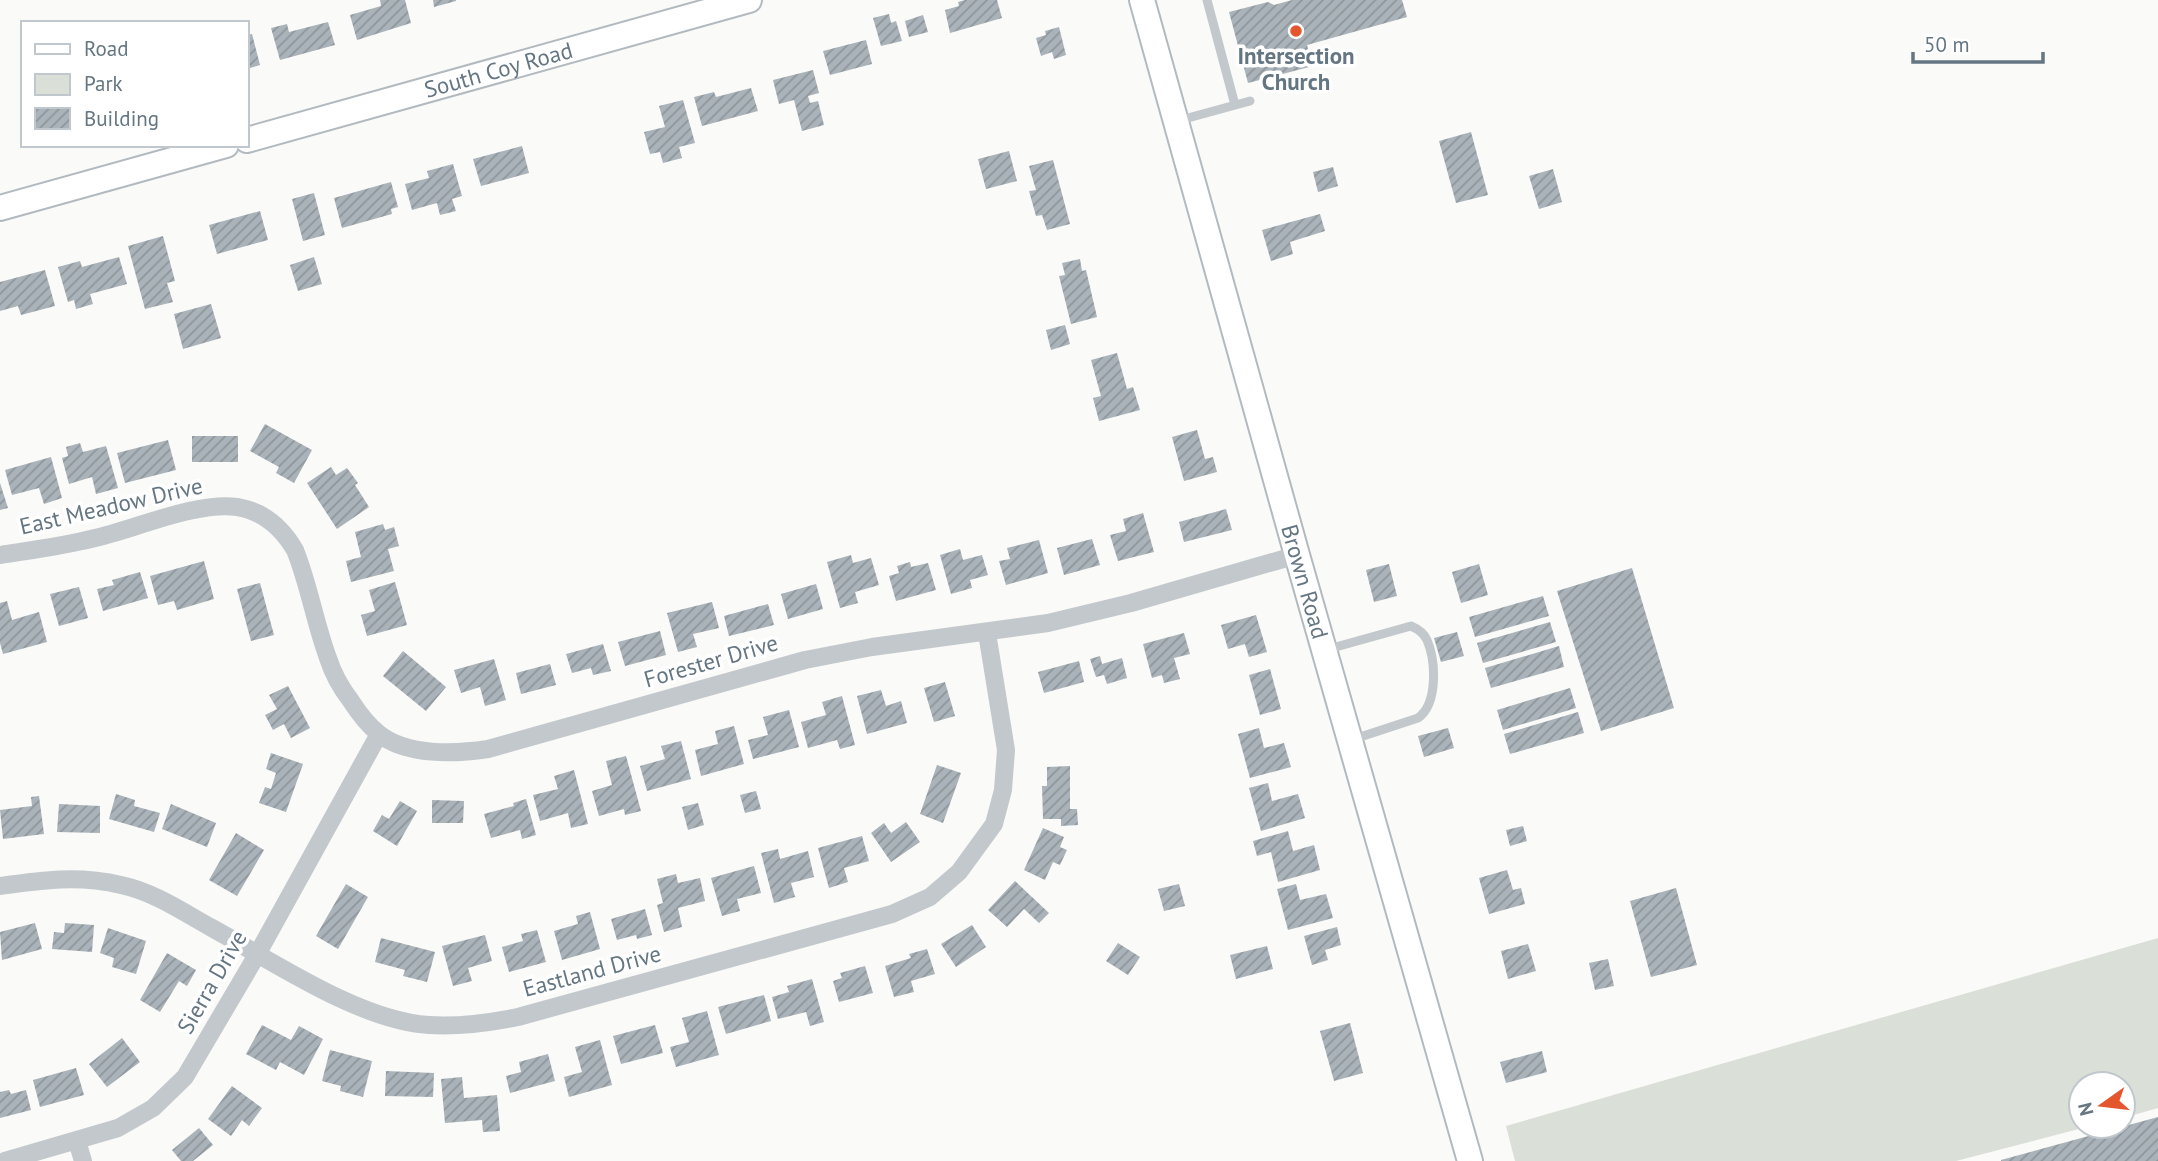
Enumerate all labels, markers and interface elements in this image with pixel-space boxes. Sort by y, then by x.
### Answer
legend [21,21,248,147]
scale bar [1913,21,2042,65]
marker: Intersection Church [1288,23,1304,39]
text: 50 m [1924,31,1970,58]
text: Road [84,35,128,62]
street label: South Coy Road [421,35,576,104]
place label: Intersection Church [1237,41,1355,96]
text: Park [84,70,123,97]
text: Building [84,105,159,132]
street label: East Meadow Drive [16,470,205,541]
street label: Brown Road [1275,521,1335,642]
street label: Forester Drive [640,628,781,693]
street label: Sierra Drive [170,925,253,1039]
street label: Eastland Drive [520,938,664,1003]
north arrow [2067,1070,2137,1140]
text: N [2072,1100,2099,1118]

